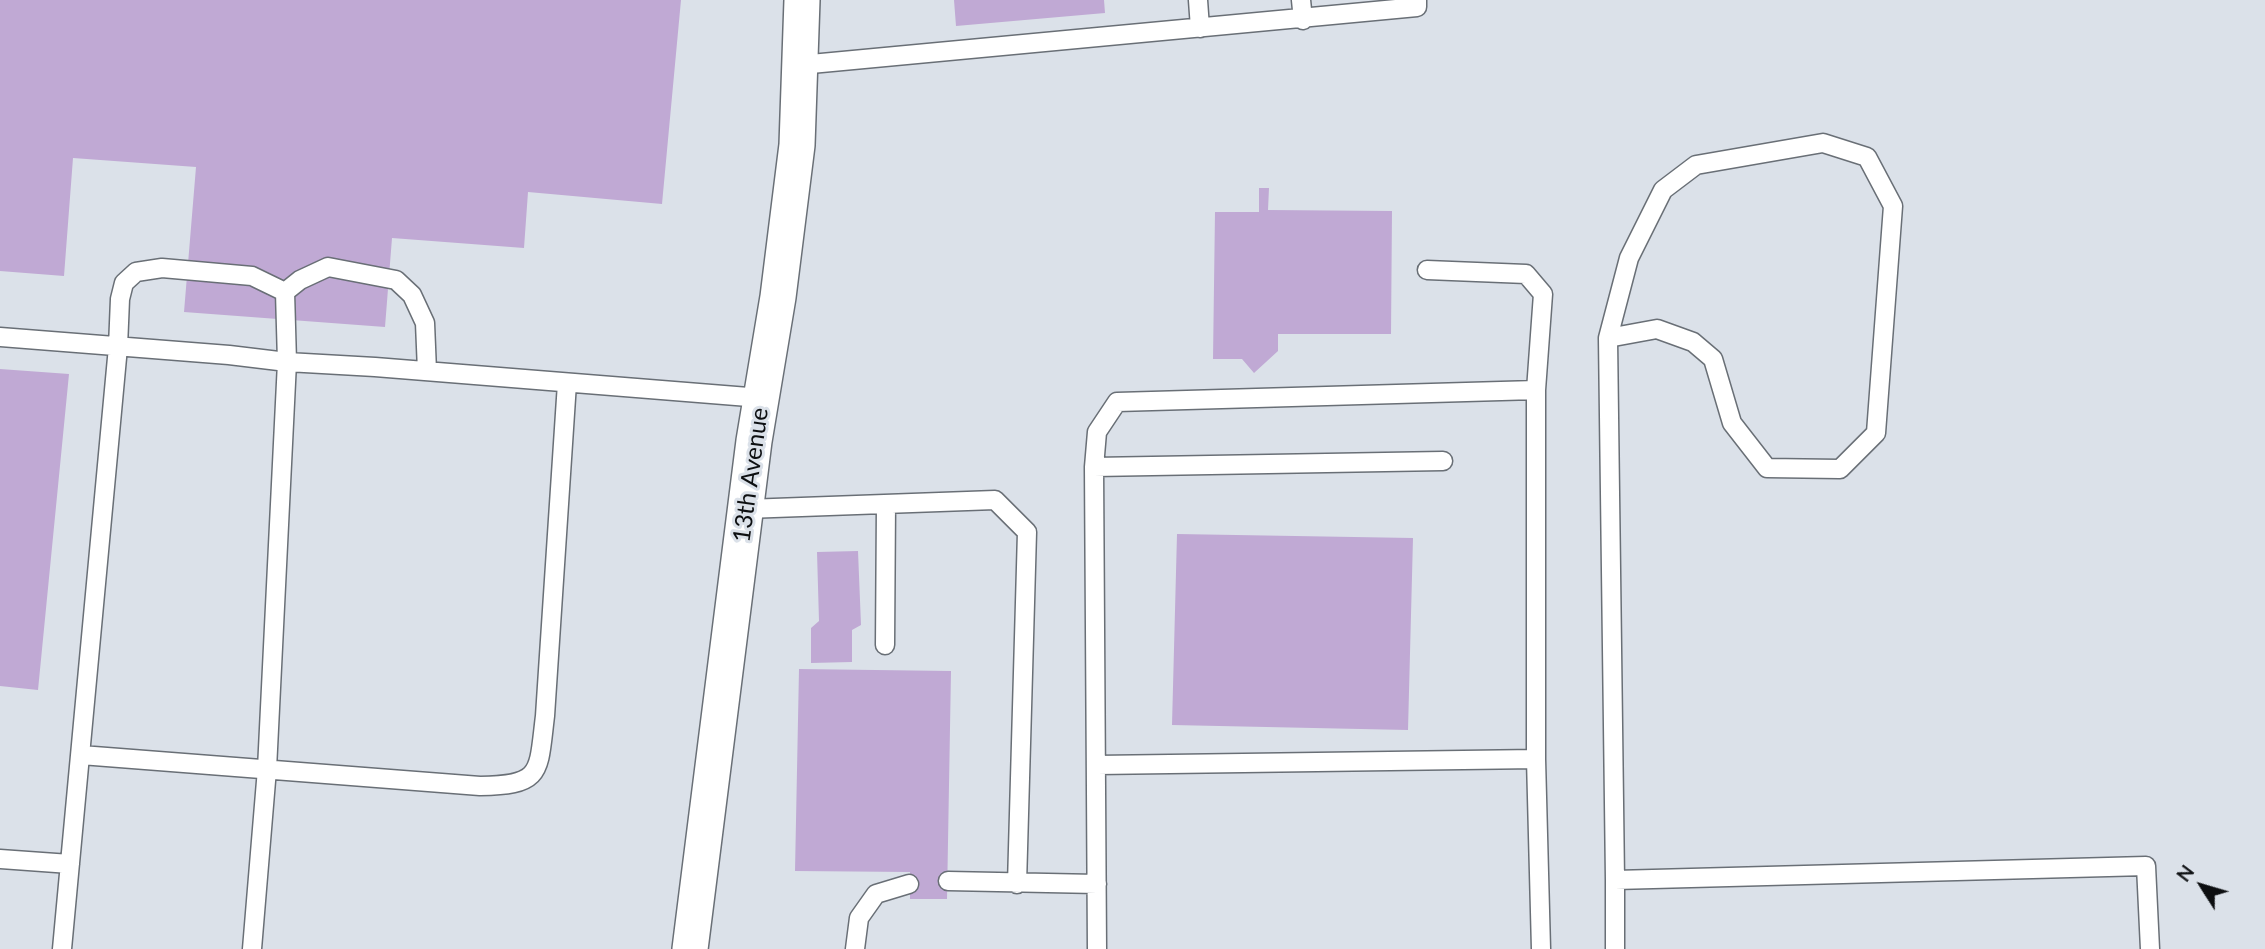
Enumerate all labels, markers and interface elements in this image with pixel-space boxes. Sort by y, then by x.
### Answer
street label: 13th Avenue [727,406,775,544]
north arrow [2167,851,2237,921]
text: N [2171,860,2198,886]

